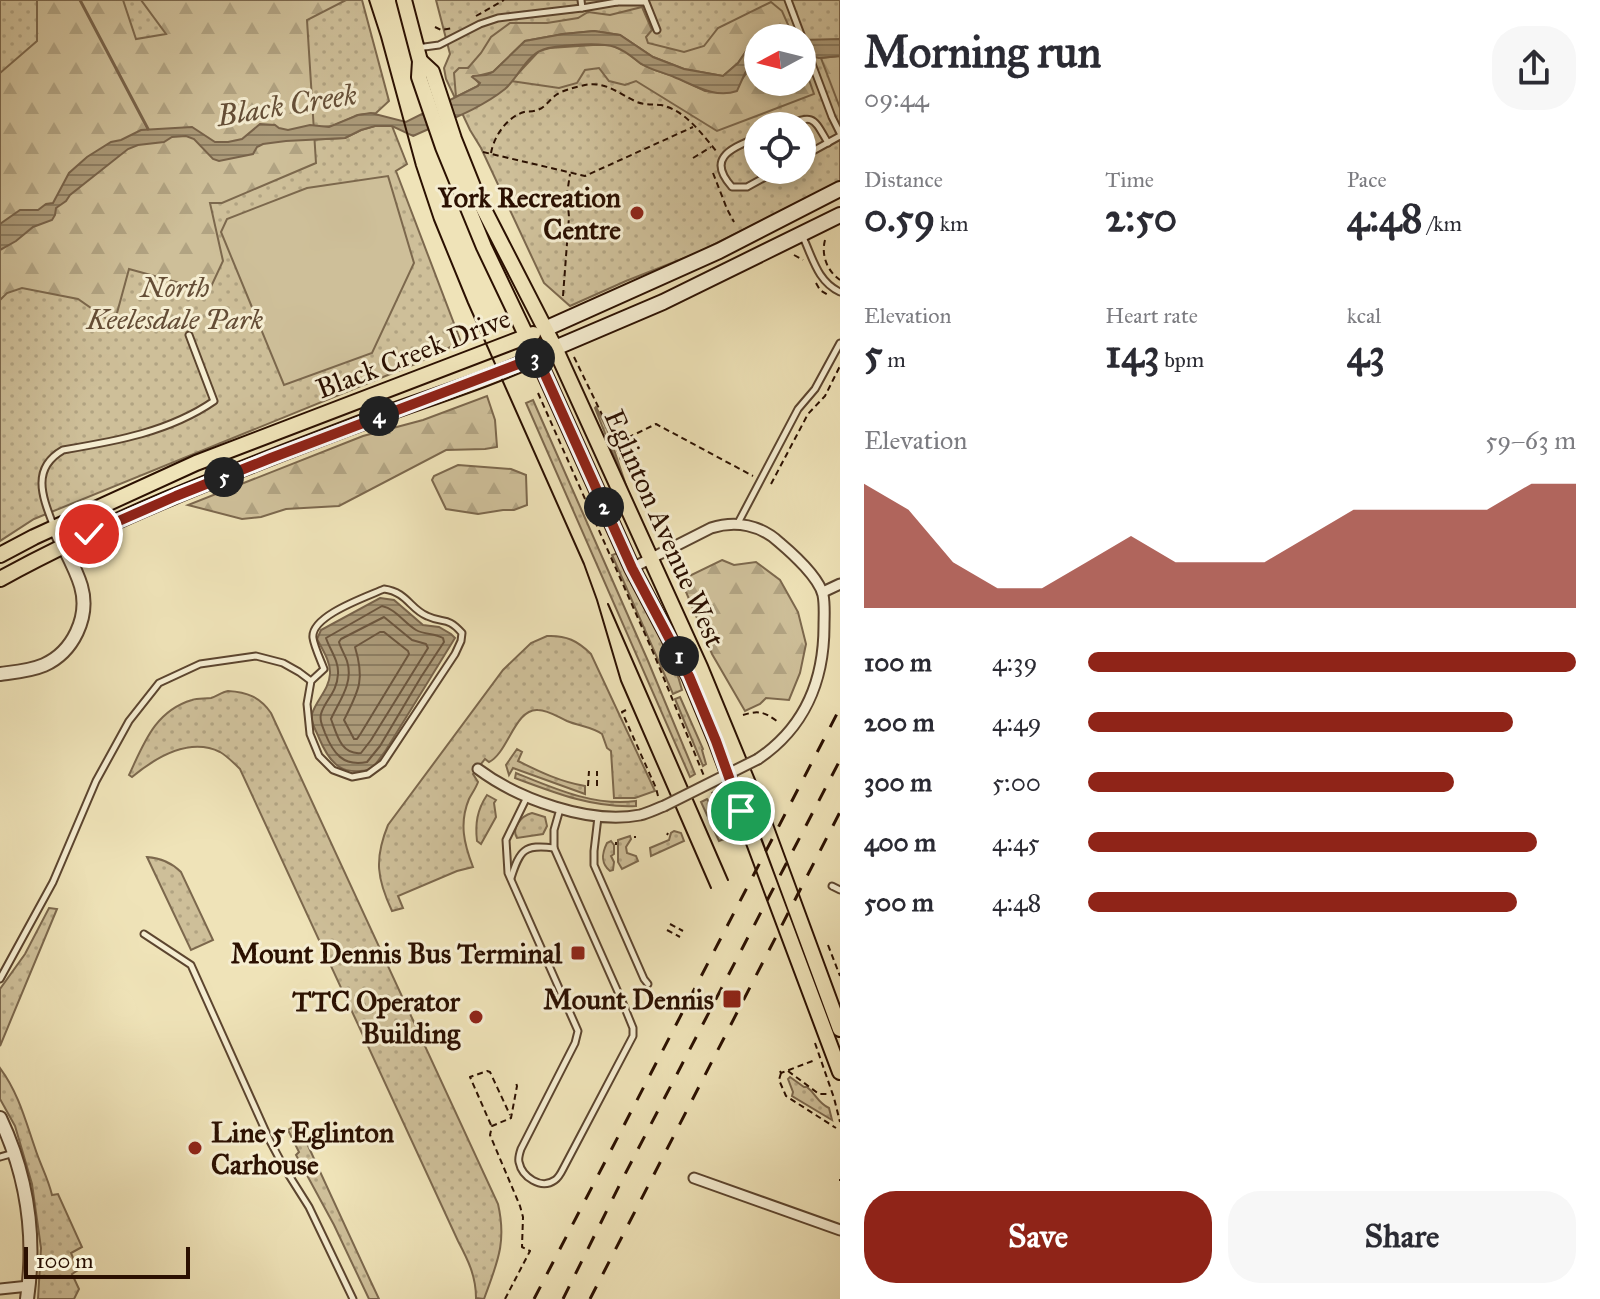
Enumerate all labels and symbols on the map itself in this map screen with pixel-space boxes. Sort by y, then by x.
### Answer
north arrow [744,24,816,96]
water label: Black Creek [213,76,360,134]
place label: York Recreation Centre [437,180,621,247]
marker: York Recreation Centre [628,204,646,222]
park label: North Keelesdale Park [85,270,264,337]
street label: Black Creek Drive [311,300,515,407]
pin: 3 [515,338,555,378]
pin: 4 [359,396,399,436]
street label: Eglinton Avenue West [596,404,733,652]
pin: 5 [204,457,244,497]
pin: 2 [584,487,624,527]
pin [55,500,123,568]
pin: 1 [659,636,699,676]
pin [707,777,775,845]
place label: Mount Dennis Bus Terminal [231,936,562,971]
marker: Mount Dennis Bus Terminal [569,944,587,962]
place label: Mount Dennis [543,982,714,1017]
place label: TTC Operator Building [292,984,461,1051]
marker: Mount Dennis [721,988,743,1010]
marker: TTC Operator Building [467,1008,485,1026]
place label: Line 5 Eglinton Carhouse [211,1115,394,1182]
marker: Line 5 Eglinton Carhouse [186,1139,204,1157]
scale bar [24,1243,190,1279]

